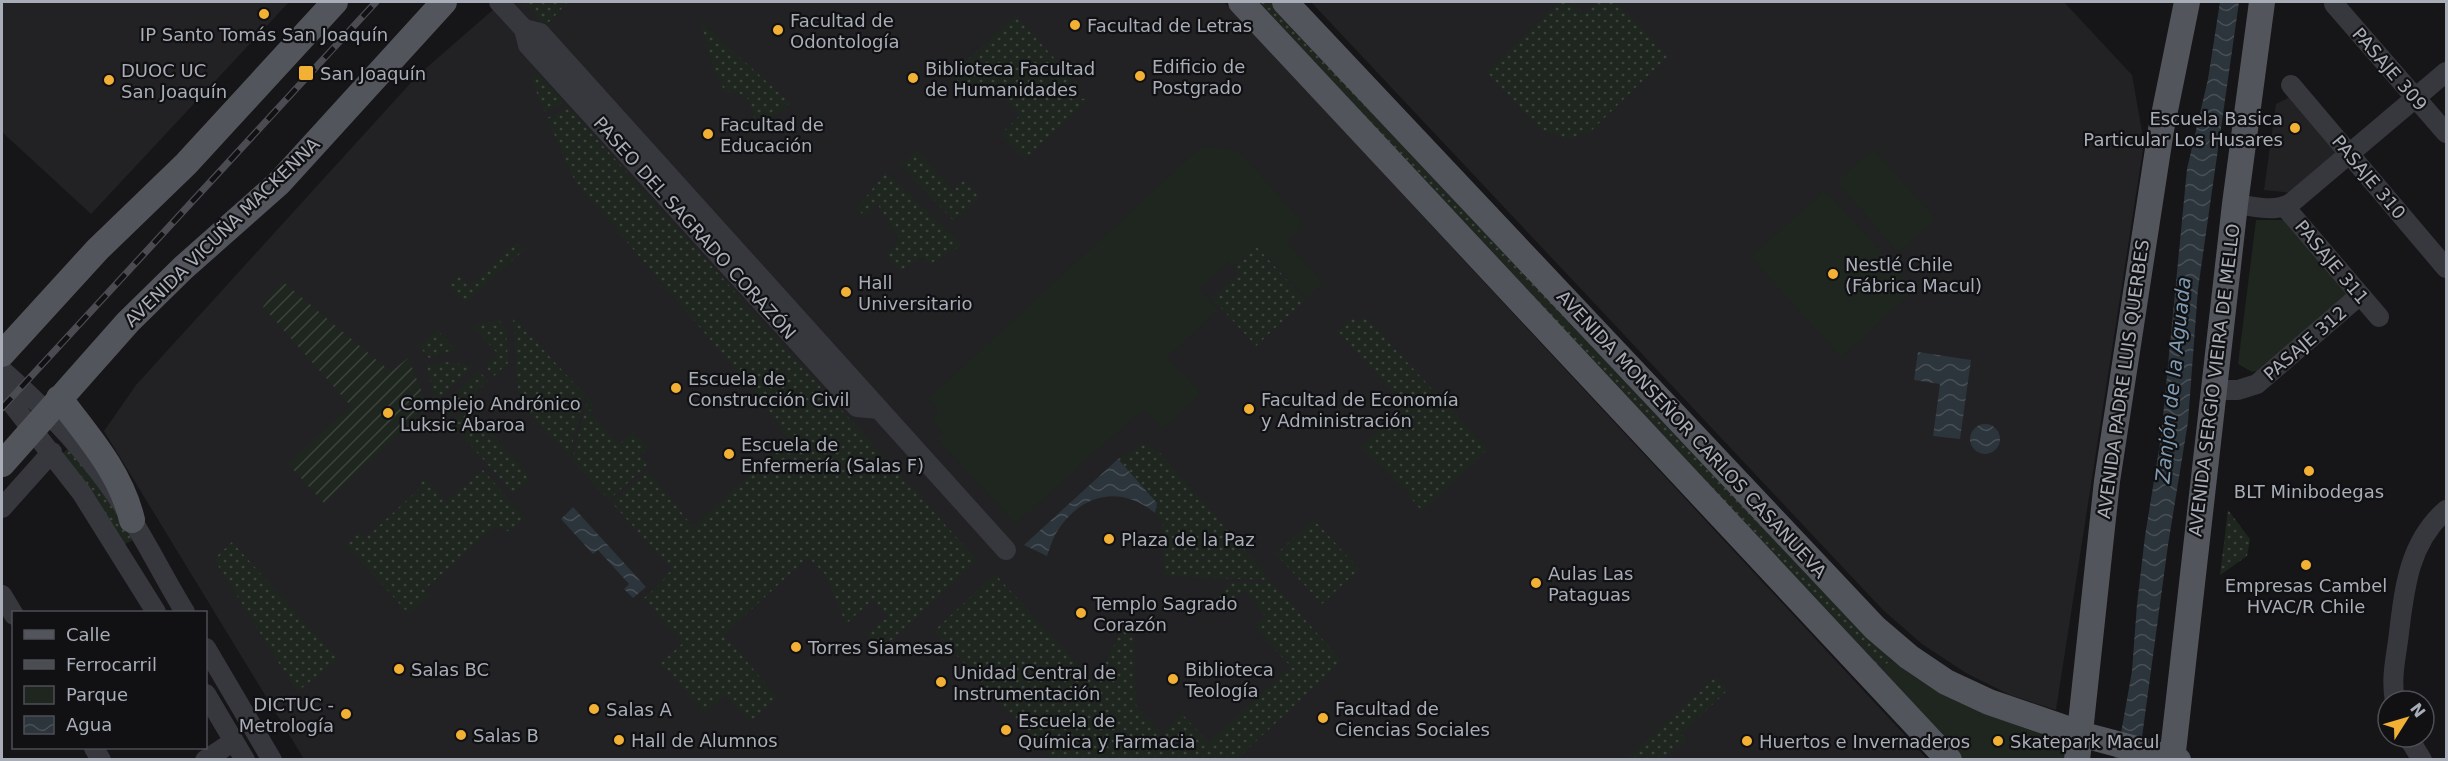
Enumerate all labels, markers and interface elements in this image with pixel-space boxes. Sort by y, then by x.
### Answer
marker: IP Santo Tomás San Joaquín [257,7,271,21]
place label: Facultad de Odontología [790,10,900,52]
place label: Facultad de Letras [1087,15,1252,36]
marker: Facultad de Letras [1068,18,1082,32]
marker: Facultad de Odontología [771,23,785,37]
street label: PASAJE 309 [2348,23,2432,115]
place label: IP Santo Tomás San Joaquín [140,24,388,45]
place label: Edificio de Postgrado [1152,56,1245,98]
place label: Biblioteca Facultad de Humanidades [925,58,1095,100]
place label: DUOC UC San Joaquín [121,60,227,102]
place label: San Joaquín [320,63,426,84]
marker: San Joaquín [297,64,315,82]
marker: Edificio de Postgrado [1133,69,1147,83]
marker: Biblioteca Facultad de Humanidades [906,71,920,85]
marker: DUOC UC San Joaquín [102,73,116,87]
place label: Escuela Basica Particular Los Husares [2083,108,2283,150]
street label: PASEO DEL SAGRADO CORAZÓN [589,112,801,344]
place label: Facultad de Educación [720,114,824,156]
marker: Escuela Basica Particular Los Husares [2288,121,2302,135]
marker: Facultad de Educación [701,127,715,141]
street label: PASAJE 310 [2328,131,2410,223]
street label: AVENIDA VICUÑA MACKENNA [120,133,324,331]
street label: PASAJE 311 [2291,216,2373,308]
street label: AVENIDA SERGIO VIEIRA DE MELLO [2184,222,2244,538]
street label: AVENIDA PADRE LUIS QUERBES [2093,238,2153,520]
place label: Nestlé Chile (Fábrica Macul) [1845,254,1982,296]
marker: Nestlé Chile (Fábrica Macul) [1826,267,1840,281]
place label: Hall Universitario [858,272,973,314]
water label: Zanjón de la Aguada [2150,276,2196,485]
marker: Hall Universitario [839,285,853,299]
street label: AVENIDA MONSEÑOR CARLOS CASANUEVA [1553,286,1832,583]
street label: PASAJE 312 [2259,301,2351,385]
place label: Escuela de Construcción Civil [688,368,849,410]
marker: Escuela de Construcción Civil [669,381,683,395]
place label: Facultad de Economía y Administración [1261,389,1459,431]
place label: Complejo Andrónico Luksic Abaroa [400,393,581,435]
marker: Facultad de Economía y Administración [1242,402,1256,416]
marker: Complejo Andrónico Luksic Abaroa [381,406,395,420]
place label: Escuela de Enfermería (Salas F) [741,434,924,476]
marker: Escuela de Enfermería (Salas F) [722,447,736,461]
marker: BLT Minibodegas [2302,464,2316,478]
place label: BLT Minibodegas [2234,481,2384,502]
place label: Plaza de la Paz [1121,529,1255,550]
marker: Plaza de la Paz [1102,532,1116,546]
marker: Empresas Cambel HVAC/R Chile [2299,558,2313,572]
place label: Aulas Las Pataguas [1548,563,1633,605]
place label: Empresas Cambel HVAC/R Chile [2225,575,2387,617]
marker: Aulas Las Pataguas [1529,576,1543,590]
place label: Templo Sagrado Corazón [1092,593,1237,635]
marker: Templo Sagrado Corazón [1074,606,1088,620]
legend [12,611,207,749]
text: Calle [66,624,111,645]
place label: Torres Siamesas [807,637,953,658]
marker: Torres Siamesas [789,640,803,654]
text: Ferrocarril [66,654,157,675]
place label: Salas BC [411,659,489,680]
place label: Biblioteca Teología [1184,659,1274,701]
marker: Salas BC [392,662,406,676]
place label: Unidad Central de Instrumentación [953,662,1116,704]
marker: Biblioteca Teología [1166,672,1180,686]
marker: Unidad Central de Instrumentación [934,675,948,689]
text: Parque [66,684,128,705]
north arrow [2376,689,2436,749]
place label: DICTUC - Metrología [239,694,334,736]
place label: Facultad de Ciencias Sociales [1335,698,1490,740]
place label: Salas A [606,699,673,720]
text: N [2406,699,2429,721]
marker: Salas A [587,702,601,716]
marker: DICTUC - Metrología [339,707,353,721]
place label: Escuela de Química y Farmacia [1018,710,1195,752]
marker: Facultad de Ciencias Sociales [1316,711,1330,725]
text: Agua [66,714,112,735]
marker: Escuela de Química y Farmacia [999,723,1013,737]
place label: Salas B [473,725,539,746]
marker: Salas B [454,728,468,742]
place label: Hall de Alumnos [631,730,778,751]
place label: Huertos e Invernaderos [1759,731,1970,752]
place label: Skatepark Macul [2010,731,2160,752]
marker: Hall de Alumnos [612,733,626,747]
marker: Huertos e Invernaderos [1740,734,1754,748]
marker: Skatepark Macul [1991,734,2005,748]

